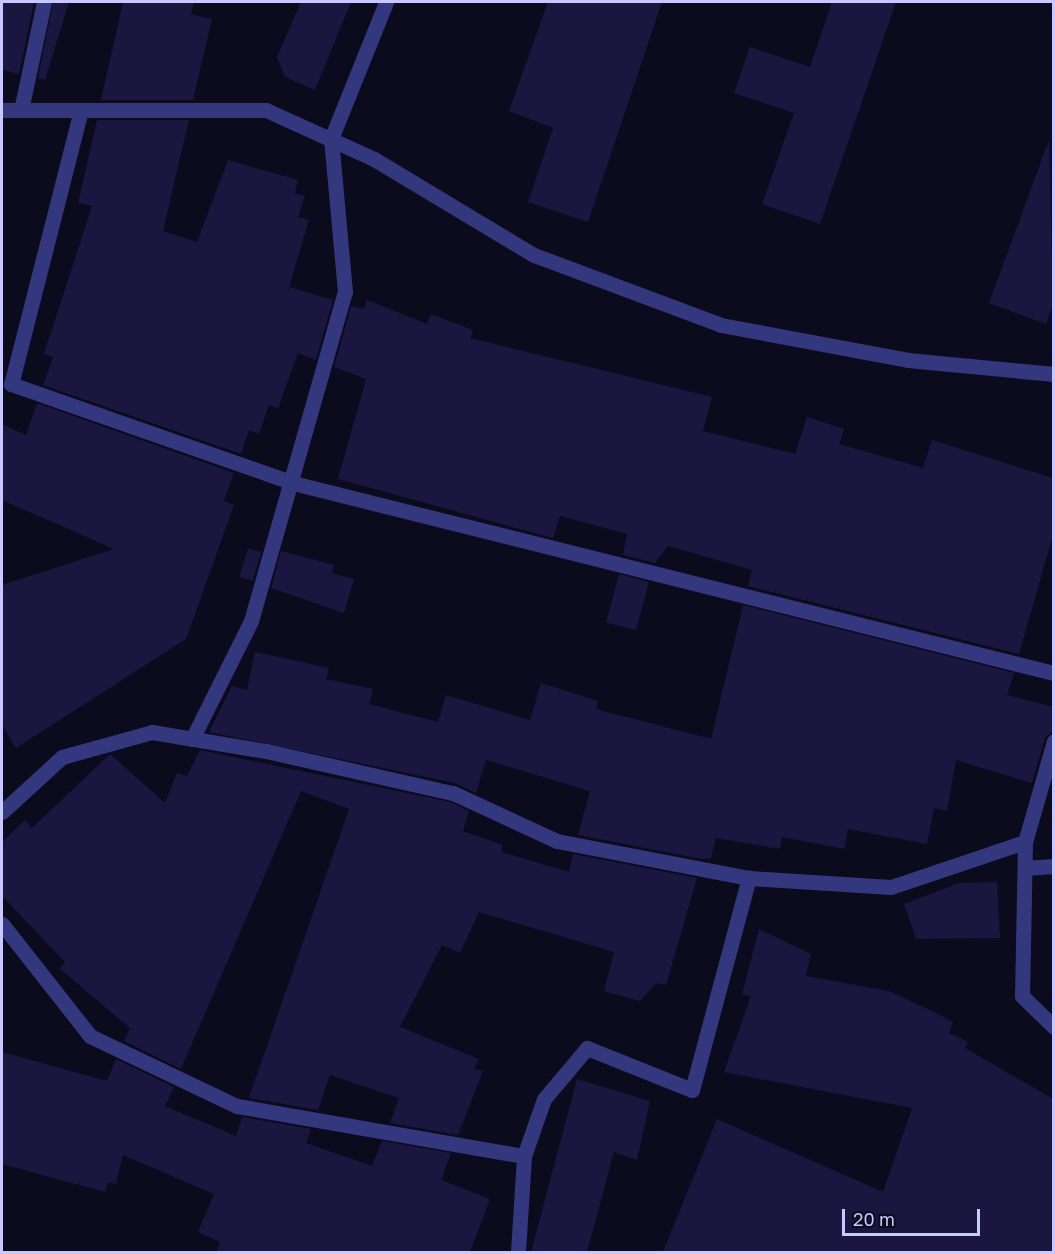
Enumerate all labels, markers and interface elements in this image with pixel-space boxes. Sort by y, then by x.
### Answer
scale bar [845,1197,983,1235]
text: 20 m [853,1208,895,1230]

